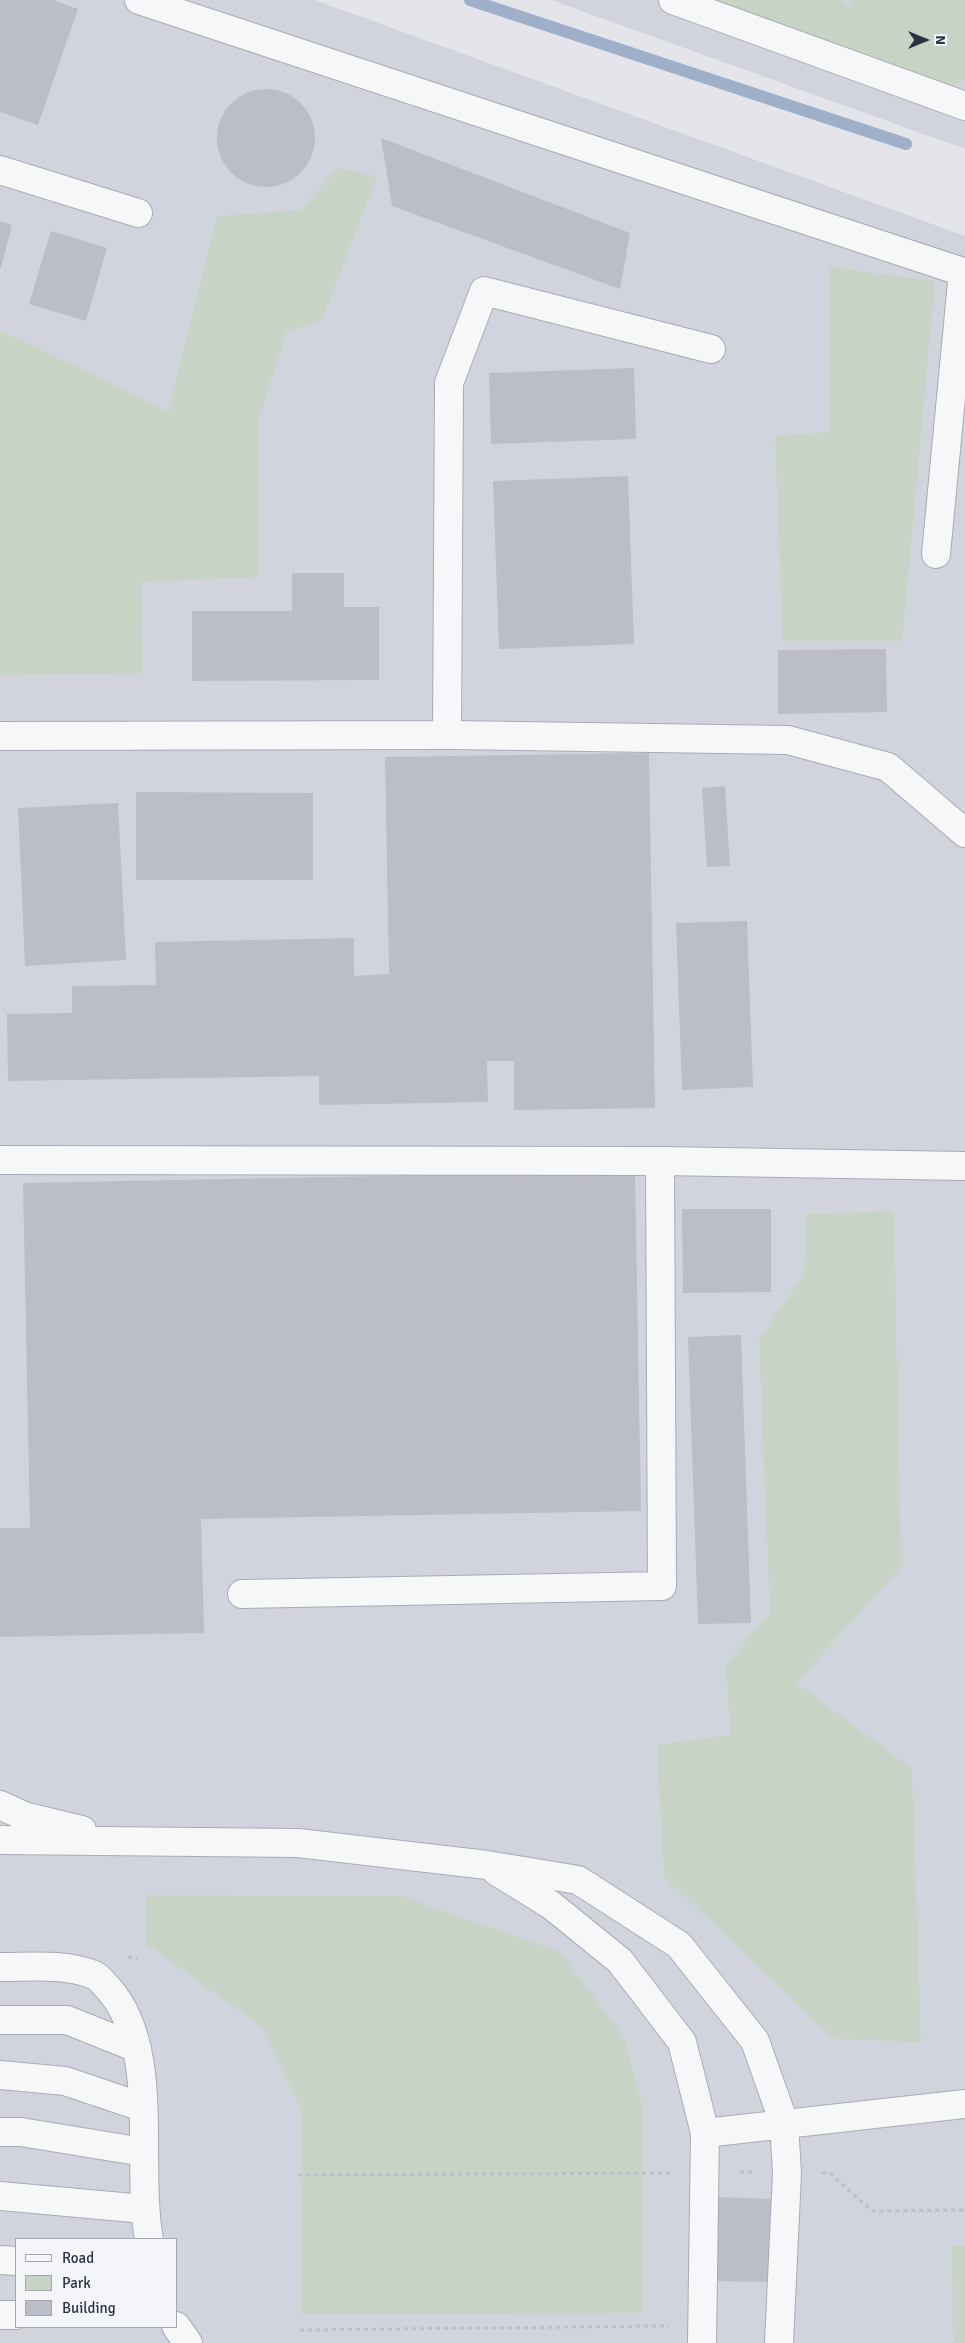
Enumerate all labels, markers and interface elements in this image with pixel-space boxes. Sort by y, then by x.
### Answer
north arrow [900,15,950,65]
text: N [932,35,949,45]
legend [15,2238,178,2328]
text: Road [62,2249,94,2267]
text: Park [62,2274,91,2292]
text: Building [62,2299,116,2317]

